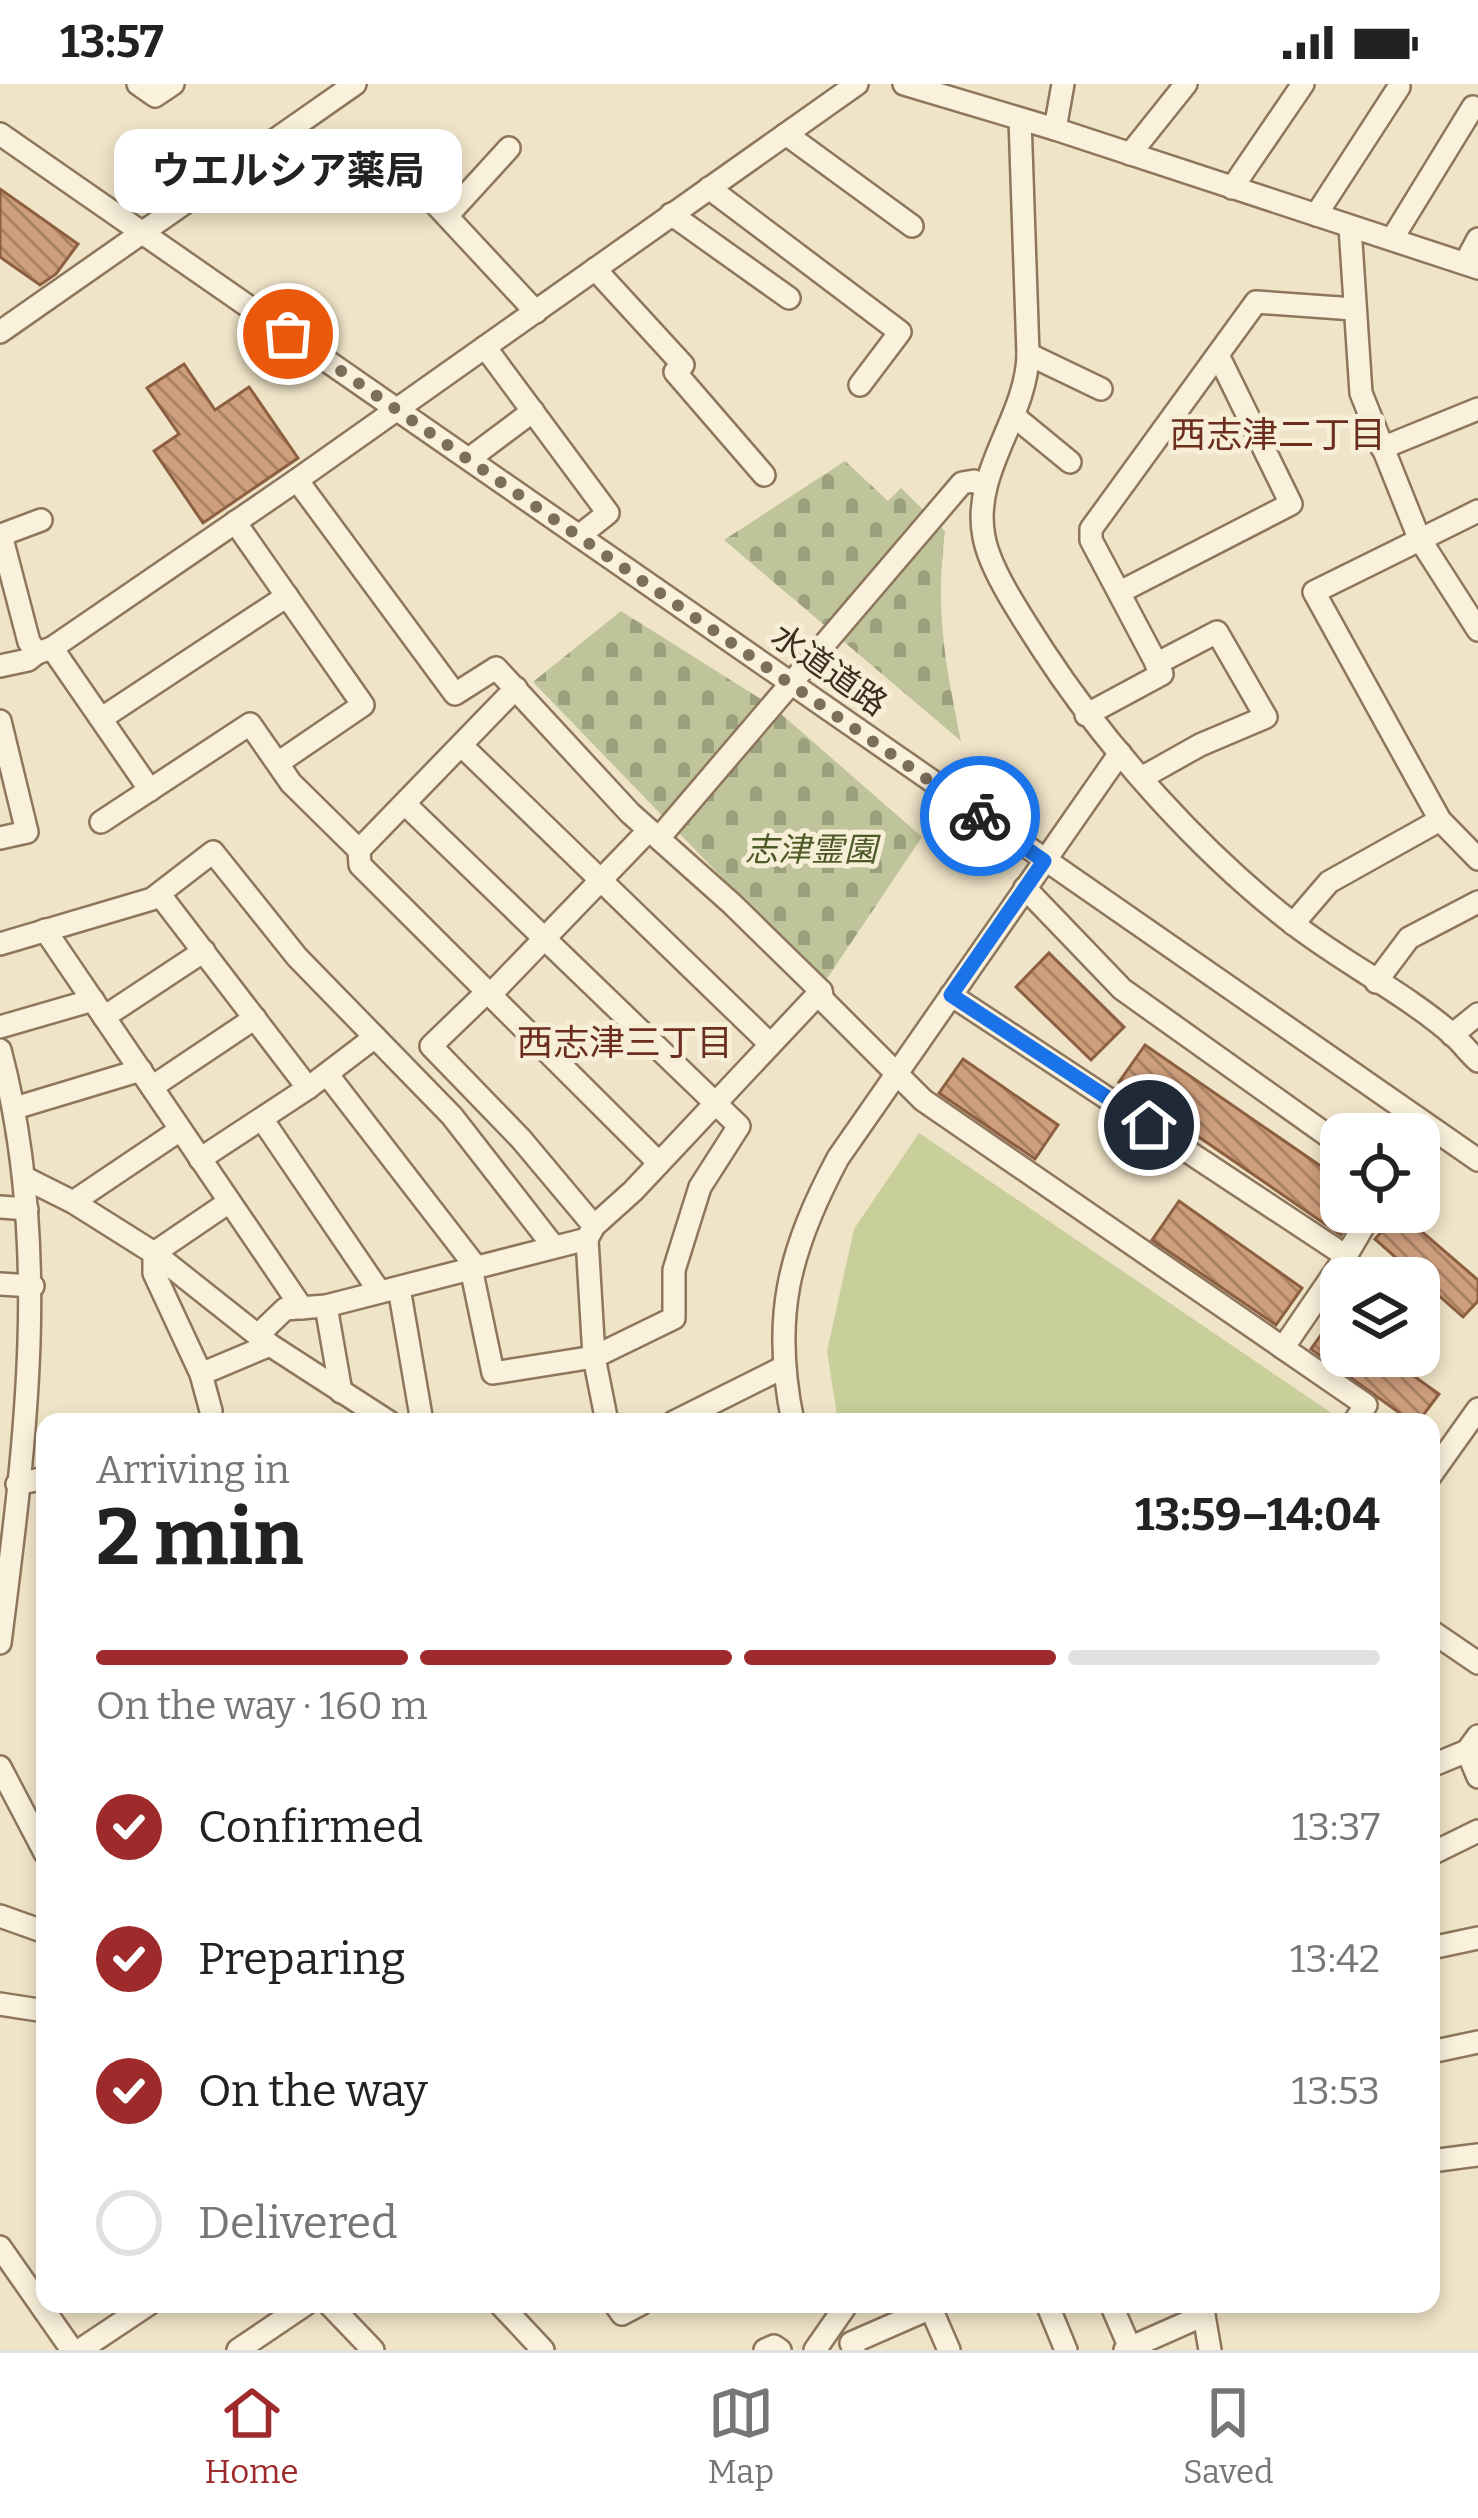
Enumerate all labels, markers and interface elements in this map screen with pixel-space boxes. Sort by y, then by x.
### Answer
text: 13:57 [60,15,164,69]
callout: ウエルシア薬局 [114,130,462,214]
text: ウエルシア薬局 [151,148,425,194]
pin [237,283,339,385]
icon: bag [255,301,321,367]
district label: 西志津二丁目 [1170,413,1386,457]
street label: 水道道路 [763,616,895,724]
courier [920,756,1040,876]
icon: bike [947,783,1013,849]
park label: 志津霊園 [745,830,881,870]
district label: 西志津三丁目 [517,1021,733,1065]
pin [1098,1074,1200,1176]
icon: home [1116,1092,1182,1158]
map controls [1320,1113,1440,1377]
button: locate [1320,1113,1440,1233]
button: layers [1320,1257,1440,1377]
text: Arriving in [96,1447,290,1493]
text: 13:59–14:04 [1135,1488,1380,1542]
text: 2 min [96,1491,303,1585]
text: On the way · 160 m [96,1683,428,1729]
icon: check [96,1794,162,1860]
text: Confirmed [198,1800,423,1854]
text: 13:37 [1292,1804,1380,1850]
icon: check [96,1926,162,1992]
text: Preparing [198,1932,406,1986]
text: 13:42 [1290,1936,1380,1982]
icon: check [96,2058,162,2124]
text: On the way [198,2064,428,2118]
text: 13:53 [1292,2068,1380,2114]
text: Delivered [198,2196,398,2250]
tab: Home [204,2380,299,2492]
tab: Map [708,2380,774,2492]
tab: Saved [1183,2380,1274,2492]

